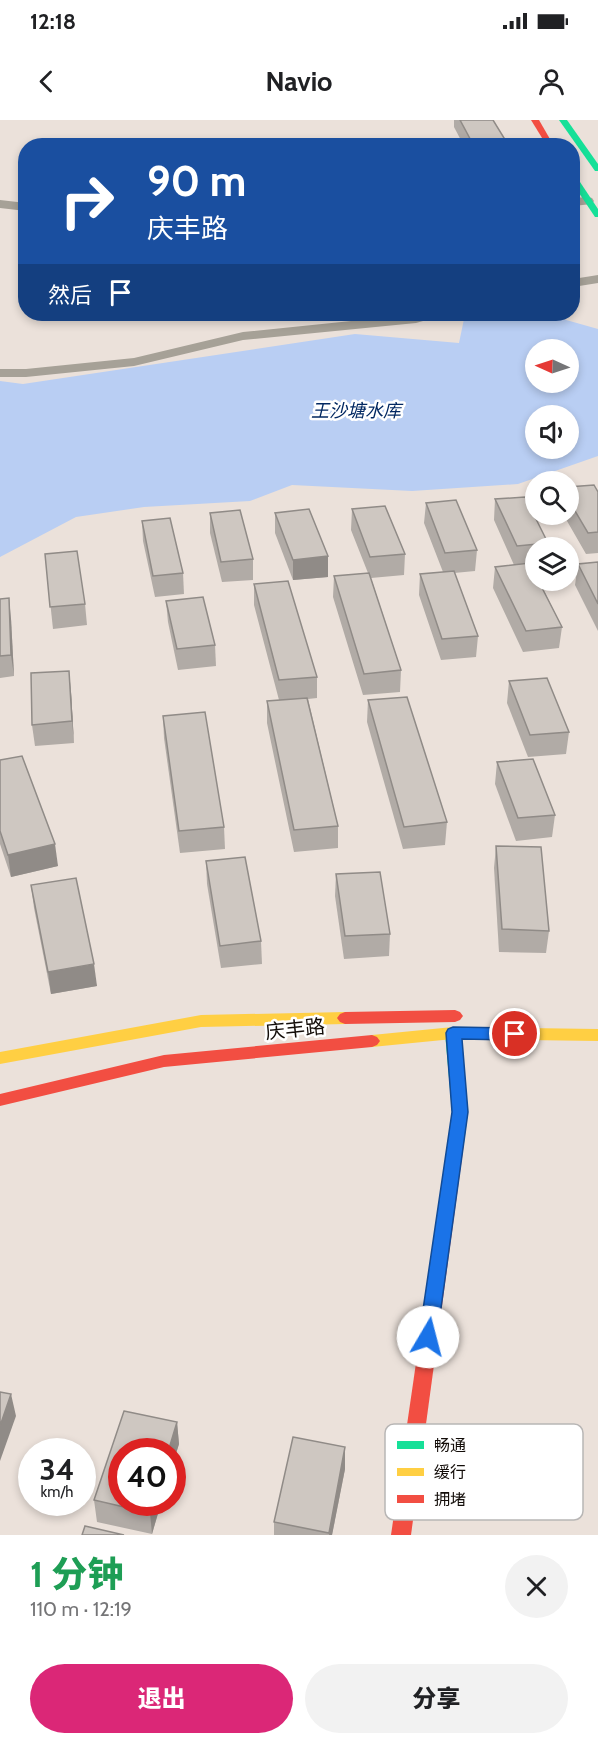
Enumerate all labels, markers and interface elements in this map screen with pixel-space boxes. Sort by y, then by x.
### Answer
text: 12:18 [30,8,76,35]
icon: back [30,65,63,98]
text: Navio [265,65,333,98]
icon: person [535,65,568,98]
text: 90 m [147,155,246,207]
icon: right [48,162,126,240]
text: 庆丰路 [147,212,228,245]
icon: arrive [104,276,137,309]
text: 然后 [48,282,92,309]
north arrow [525,339,579,393]
map controls [525,339,579,591]
water label: 王沙塘水库 [311,400,404,422]
button: sound [525,405,579,459]
button: search [525,471,579,525]
button: layers [525,537,579,591]
pin [489,1008,540,1059]
street label: 庆丰路 [264,1014,326,1044]
icon: arrive [498,1017,531,1050]
position arrow [396,1305,460,1369]
legend [385,1424,583,1520]
text: 畅通 [434,1436,466,1455]
speed limit sign: 40 [108,1438,186,1516]
text: 34 [40,1451,74,1488]
text: 缓行 [434,1463,466,1482]
text: km/h [41,1483,73,1501]
text: 拥堵 [434,1490,466,1509]
text: 1 分钟 [30,1552,123,1596]
button: close [505,1555,568,1618]
text: 110 m · 12:19 [30,1597,132,1621]
button: 退出 [30,1664,293,1733]
button: 分享 [305,1664,568,1733]

